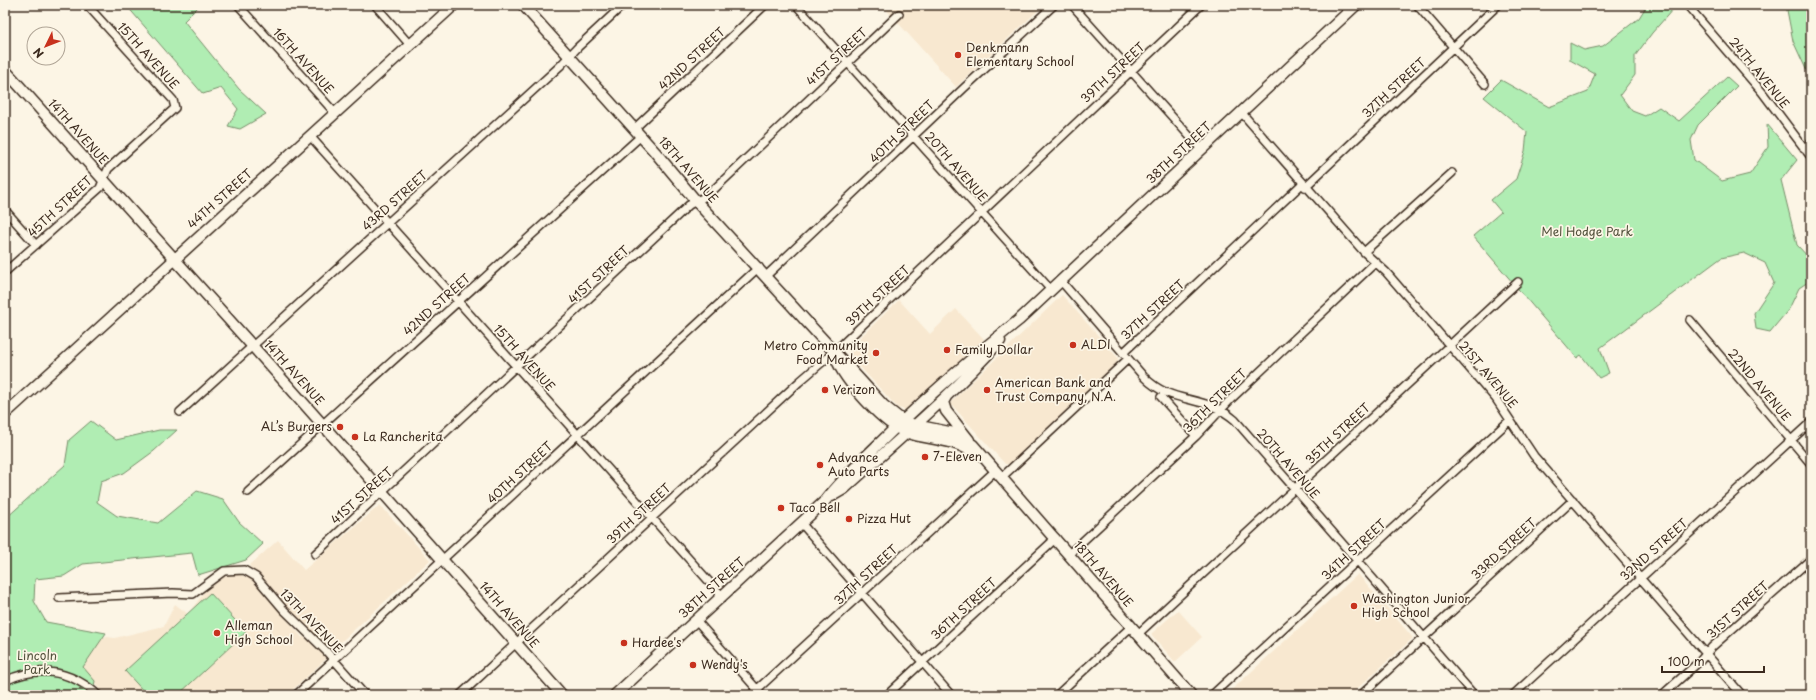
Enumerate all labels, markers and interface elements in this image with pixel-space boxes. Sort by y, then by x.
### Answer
street label: 15TH AVENUE [114,18,184,93]
street label: 42ND STREET [654,22,729,94]
street label: 41ST STREET [802,22,872,89]
street label: 16TH AVENUE [269,23,338,97]
north arrow [26,26,66,66]
street label: 24TH AVENUE [1725,33,1794,112]
street label: 39TH STREET [1076,37,1149,107]
place label: Denkmann Elementary School [966,38,1074,70]
text: N [29,44,48,62]
marker: Denkmann Elementary School [953,50,963,60]
street label: 37TH STREET [1357,52,1430,122]
street label: 14TH AVENUE [44,95,113,168]
street label: 40TH STREET [865,95,938,167]
street label: 38TH STREET [1142,117,1216,187]
street label: 20TH AVENUE [921,127,992,205]
street label: 18TH AVENUE [655,132,723,207]
street label: 44TH STREET [183,163,257,232]
street label: 43RD STREET [358,165,432,235]
street label: 45TH STREET [23,171,96,241]
park label: Mel Hodge Park [1541,222,1633,240]
street label: 41ST STREET [564,240,634,307]
street label: 39TH STREET [841,260,914,330]
street label: 42ND STREET [399,269,474,339]
street label: 37TH STREET [1116,274,1189,344]
street label: 15TH AVENUE [490,320,560,395]
place label: ALDI [1081,335,1111,353]
street label: 14TH AVENUE [260,336,329,409]
place label: Metro Community Food Market [764,336,868,368]
street label: 21ST AVENUE [1455,337,1522,412]
place label: Family Dollar [955,340,1034,358]
marker: ALDI [1068,340,1078,350]
street label: 22ND AVENUE [1724,344,1795,424]
marker: Family Dollar [942,345,952,355]
marker: Metro Community Food Market [871,348,881,358]
street label: 36TH STREET [1178,364,1251,436]
place label: American Bank and Trust Company, N.A. [995,373,1116,405]
place label: Verizon [833,380,875,398]
marker: Verizon [820,385,830,395]
marker: American Bank and Trust Company, N.A. [982,385,992,395]
street label: 35TH STREET [1301,398,1374,468]
place label: AL’s Burgers [261,417,333,435]
marker: AL’s Burgers [335,422,345,432]
street label: 20TH AVENUE [1253,424,1324,502]
place label: La Rancherita [363,427,443,445]
marker: La Rancherita [350,432,360,442]
street label: 40TH STREET [482,436,557,508]
place label: 7-Eleven [933,447,982,465]
place label: Advance Auto Parts [828,448,889,480]
marker: 7-Eleven [920,452,930,462]
marker: Advance Auto Parts [815,460,825,470]
street label: 41ST STREET [326,462,397,528]
street label: 39TH STREET [602,478,675,548]
place label: Taco Bell [789,498,840,516]
marker: Taco Bell [776,503,786,513]
place label: Pizza Hut [857,509,911,527]
street label: 33RD STREET [1467,513,1540,583]
marker: Pizza Hut [844,514,854,524]
street label: 34TH STREET [1317,514,1390,584]
street label: 32ND STREET [1616,514,1692,584]
street label: 18TH AVENUE [1070,536,1138,611]
street label: 37TH STREET [829,539,902,609]
street label: 38TH STREET [674,552,749,622]
street label: 36TH STREET [926,573,1001,643]
street label: 31ST STREET [1702,576,1773,642]
street label: 14TH AVENUE [476,577,544,651]
street label: 13TH AVENUE [276,584,347,656]
place label: Washington Junior High School [1362,589,1470,621]
marker: Washington Junior High School [1349,601,1359,611]
place label: Alleman High School [225,616,293,648]
marker: Alleman High School [212,628,222,638]
place label: Hardee's [632,633,682,651]
marker: Hardee's [619,638,629,648]
park label: Lincoln Park [17,646,57,678]
scale bar [1662,648,1764,674]
text: 100 m [1668,652,1705,670]
place label: Wendy's [701,655,748,673]
marker: Wendy's [688,660,698,670]

